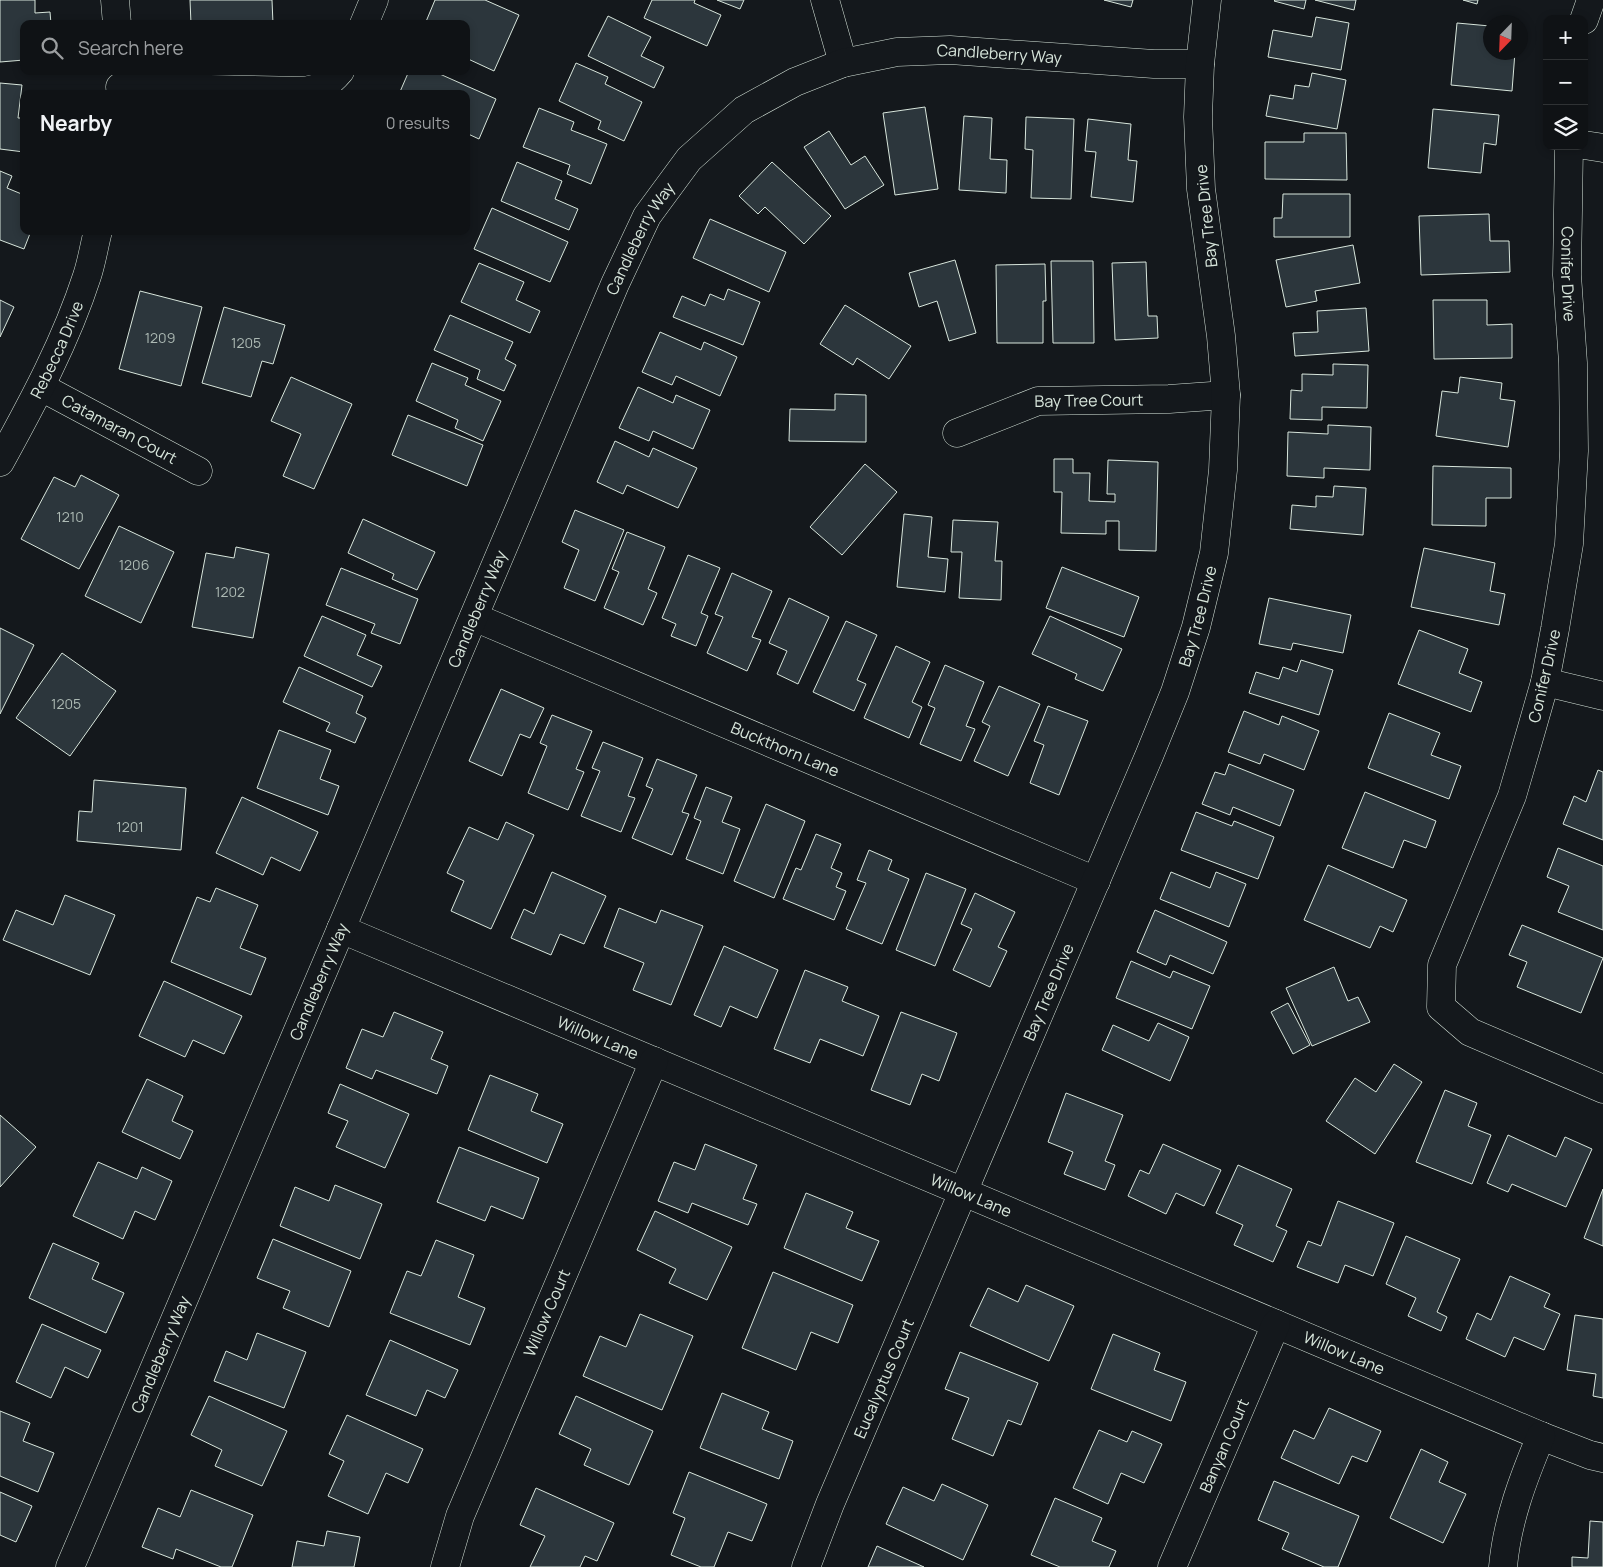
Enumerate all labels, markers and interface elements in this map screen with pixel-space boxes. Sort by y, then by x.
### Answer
north arrow [1483,15,1528,60]
map controls [1543,15,1588,150]
button: + [1543,15,1588,60]
search box [20,20,470,75]
icon: search [38,34,66,62]
text: Search here [78,35,184,61]
street label: Candleberry Way [936,39,1063,69]
button: − [1543,60,1588,105]
button: layers [1543,105,1588,150]
text: Nearby [40,109,112,137]
text: 0 results [386,112,450,134]
street label: Bay Tree Drive [1190,163,1222,269]
street label: Candleberry Way [601,177,680,298]
street label: Conifer Drive [1556,226,1581,322]
street label: Rebecca Drive [25,298,88,402]
house number: 1209 [145,328,175,347]
house number: 1205 [231,333,261,352]
street label: Bay Tree Court [1034,388,1143,412]
street label: Catamaran Court [58,389,181,469]
house number: 1210 [56,507,84,526]
street label: Candleberry Way [442,546,512,671]
house number: 1206 [119,555,149,574]
street label: Bay Tree Drive [1173,563,1222,669]
house number: 1202 [215,582,245,601]
street label: Conifer Drive [1523,627,1565,725]
house number: 1205 [51,694,81,713]
street label: Buckthorn Lane [727,716,843,782]
house number: 1201 [116,817,144,836]
street label: Candleberry Way [284,919,354,1044]
street label: Bay Tree Drive [1018,940,1079,1044]
street label: Willow Lane [554,1011,642,1065]
street label: Willow Lane [927,1168,1015,1222]
street label: Willow Court [518,1266,575,1360]
street label: Candleberry Way [126,1292,195,1416]
street label: Eucalyptus Court [848,1315,919,1442]
street label: Willow Lane [1300,1326,1388,1380]
street label: Banyan Court [1194,1395,1254,1496]

